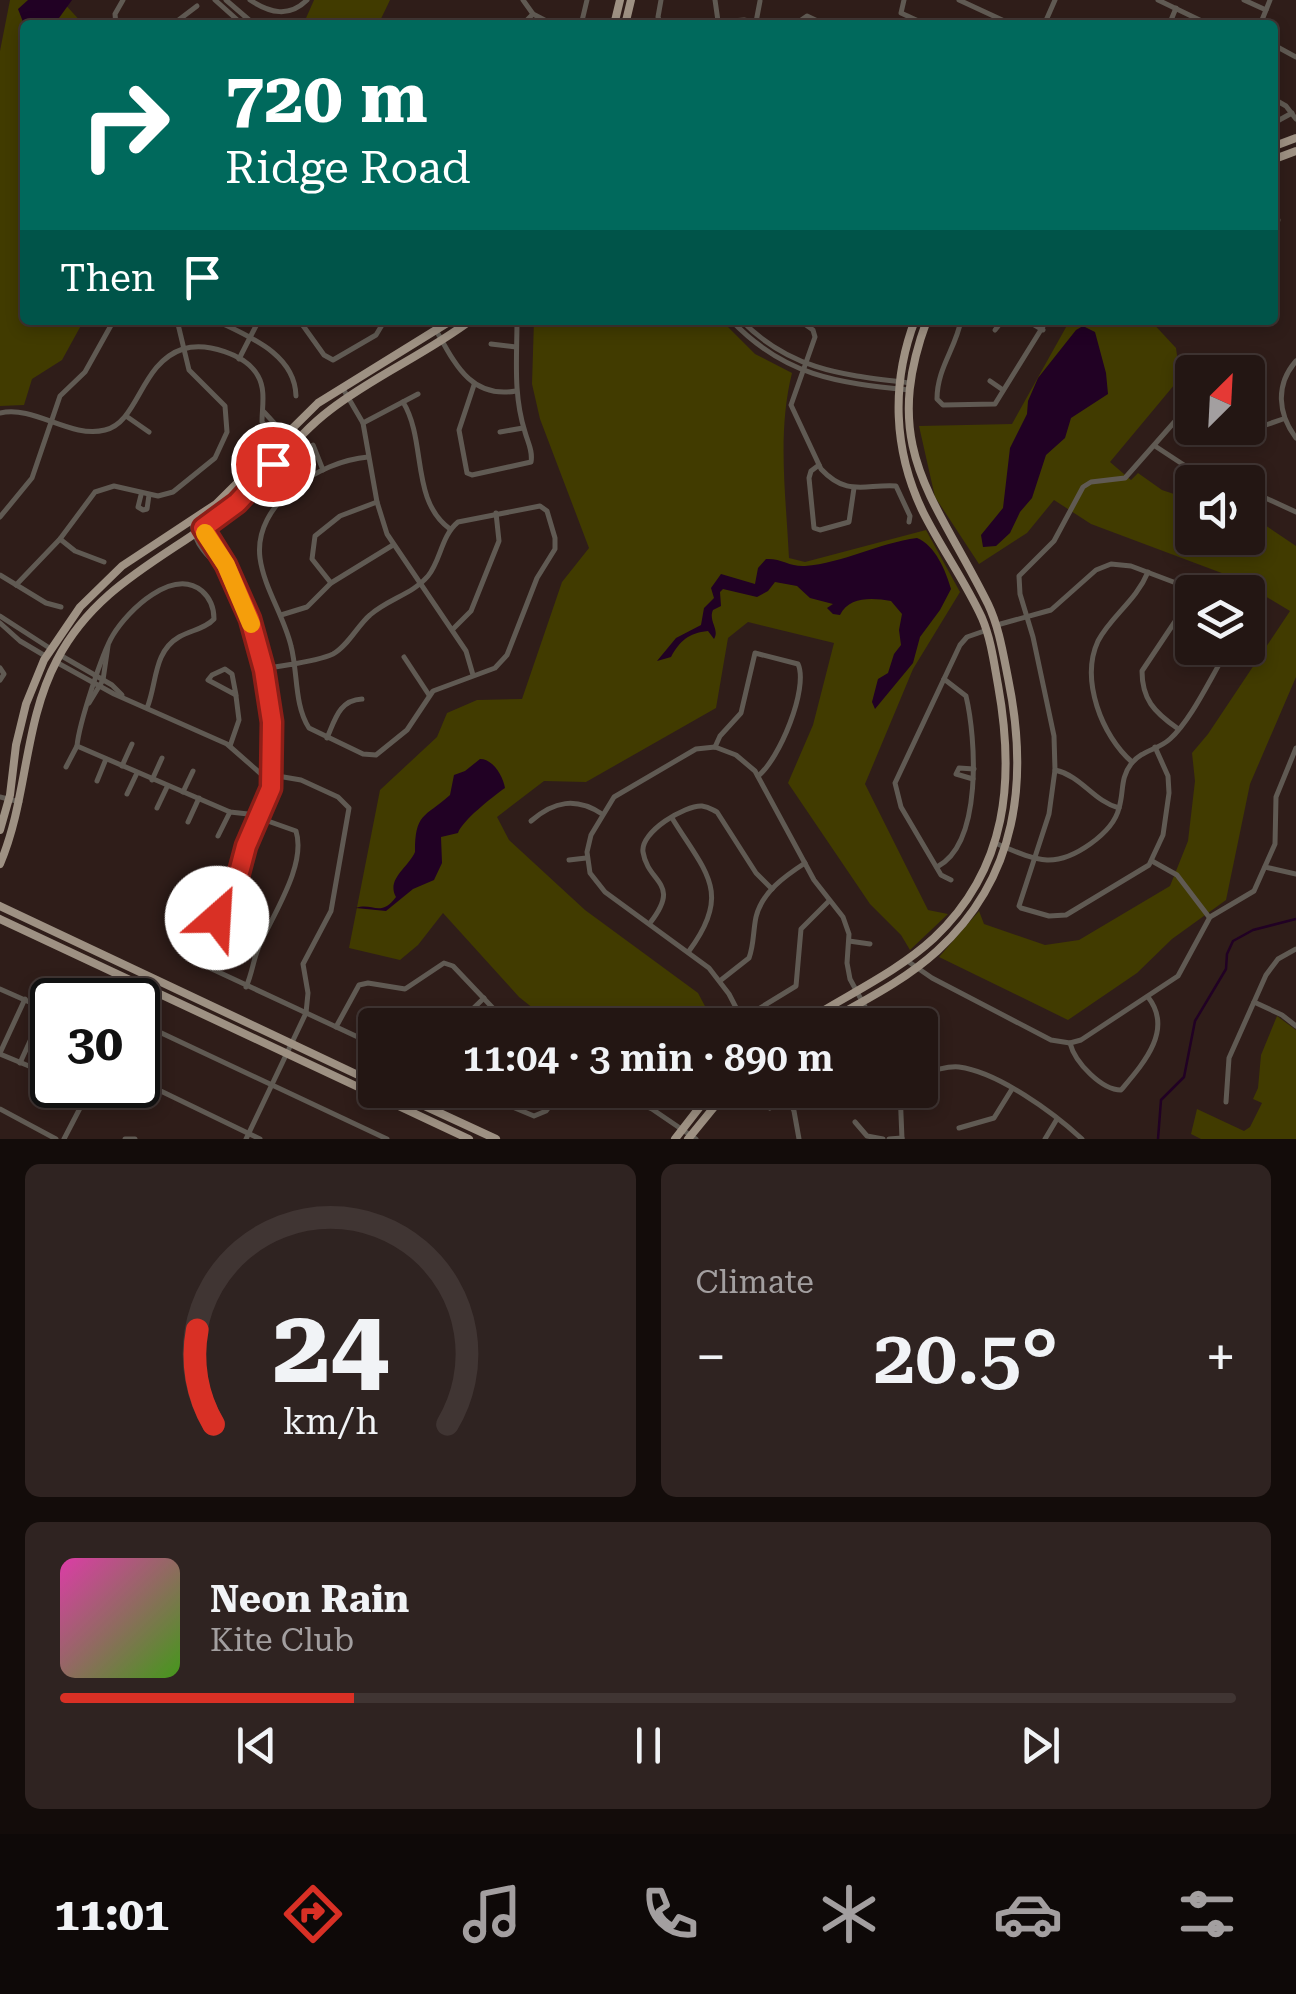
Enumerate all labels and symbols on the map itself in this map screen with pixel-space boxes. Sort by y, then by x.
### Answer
north arrow [1175,355,1265,445]
pin [231,422,316,507]
position arrow [165,866,269,970]
speed limit sign: 30 [30,978,160,1108]

